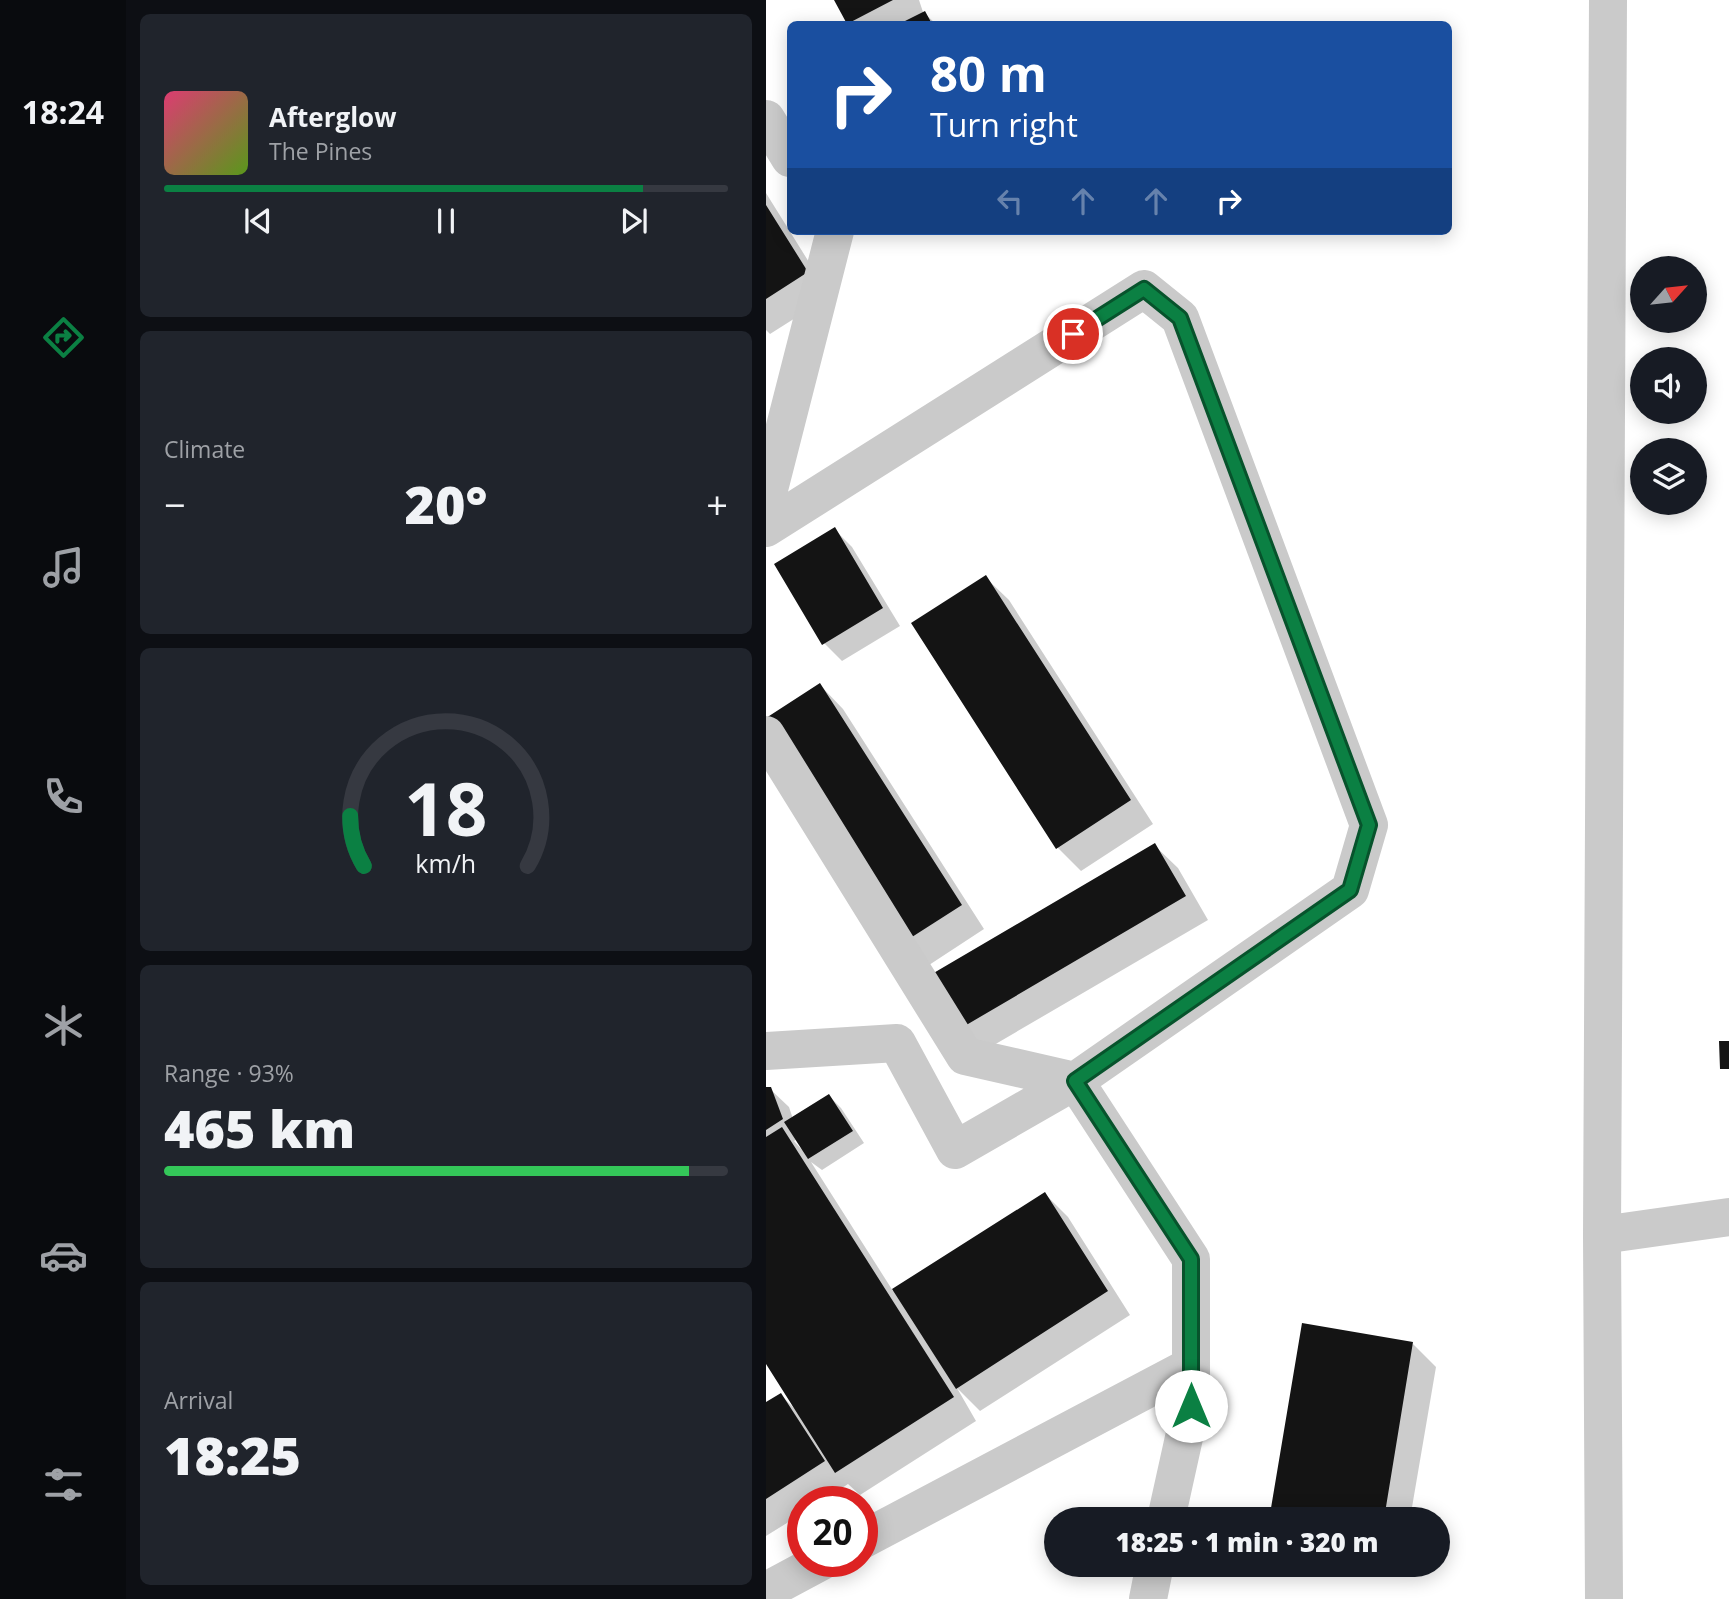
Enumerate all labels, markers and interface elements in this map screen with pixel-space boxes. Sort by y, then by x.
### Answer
text: 80 m [930,40,1047,106]
icon: right [815,49,906,140]
text: 18:24 [22,90,104,133]
text: Afterglow [269,99,396,135]
text: Turn right [930,103,1078,146]
text: The Pines [269,135,372,167]
icon: left [991,182,1029,220]
icon: ahead [1064,182,1102,220]
icon: ahead [1137,182,1175,220]
icon: right [1210,182,1248,220]
icon: previous [239,202,277,240]
icon: pause [427,202,465,240]
icon: next [615,202,653,240]
north arrow [1630,256,1708,332]
map controls [1630,256,1707,515]
pin [1043,304,1103,364]
icon: directions [39,313,88,362]
icon: arrive [1054,315,1092,353]
button: sound [1630,347,1707,424]
text: Climate [164,433,245,465]
button: layers [1630,438,1707,515]
text: 20° [405,468,487,539]
text: − [164,478,186,530]
text: + [706,478,728,530]
icon: music [39,543,88,592]
text: 18 [404,758,488,857]
icon: phone [39,772,88,821]
text: km/h [416,845,476,879]
icon: climate [39,1001,88,1050]
text: Range · 93% [164,1057,294,1089]
text: 465 km [164,1092,355,1163]
icon: car [39,1231,88,1280]
position arrow [1154,1369,1228,1443]
text: Arrival [164,1384,233,1416]
text: 18:25 [164,1419,301,1490]
icon: filters [39,1460,88,1509]
speed limit sign: 20 [787,1486,878,1577]
text: 18:25 · 1 min · 320 m [1116,1524,1378,1560]

